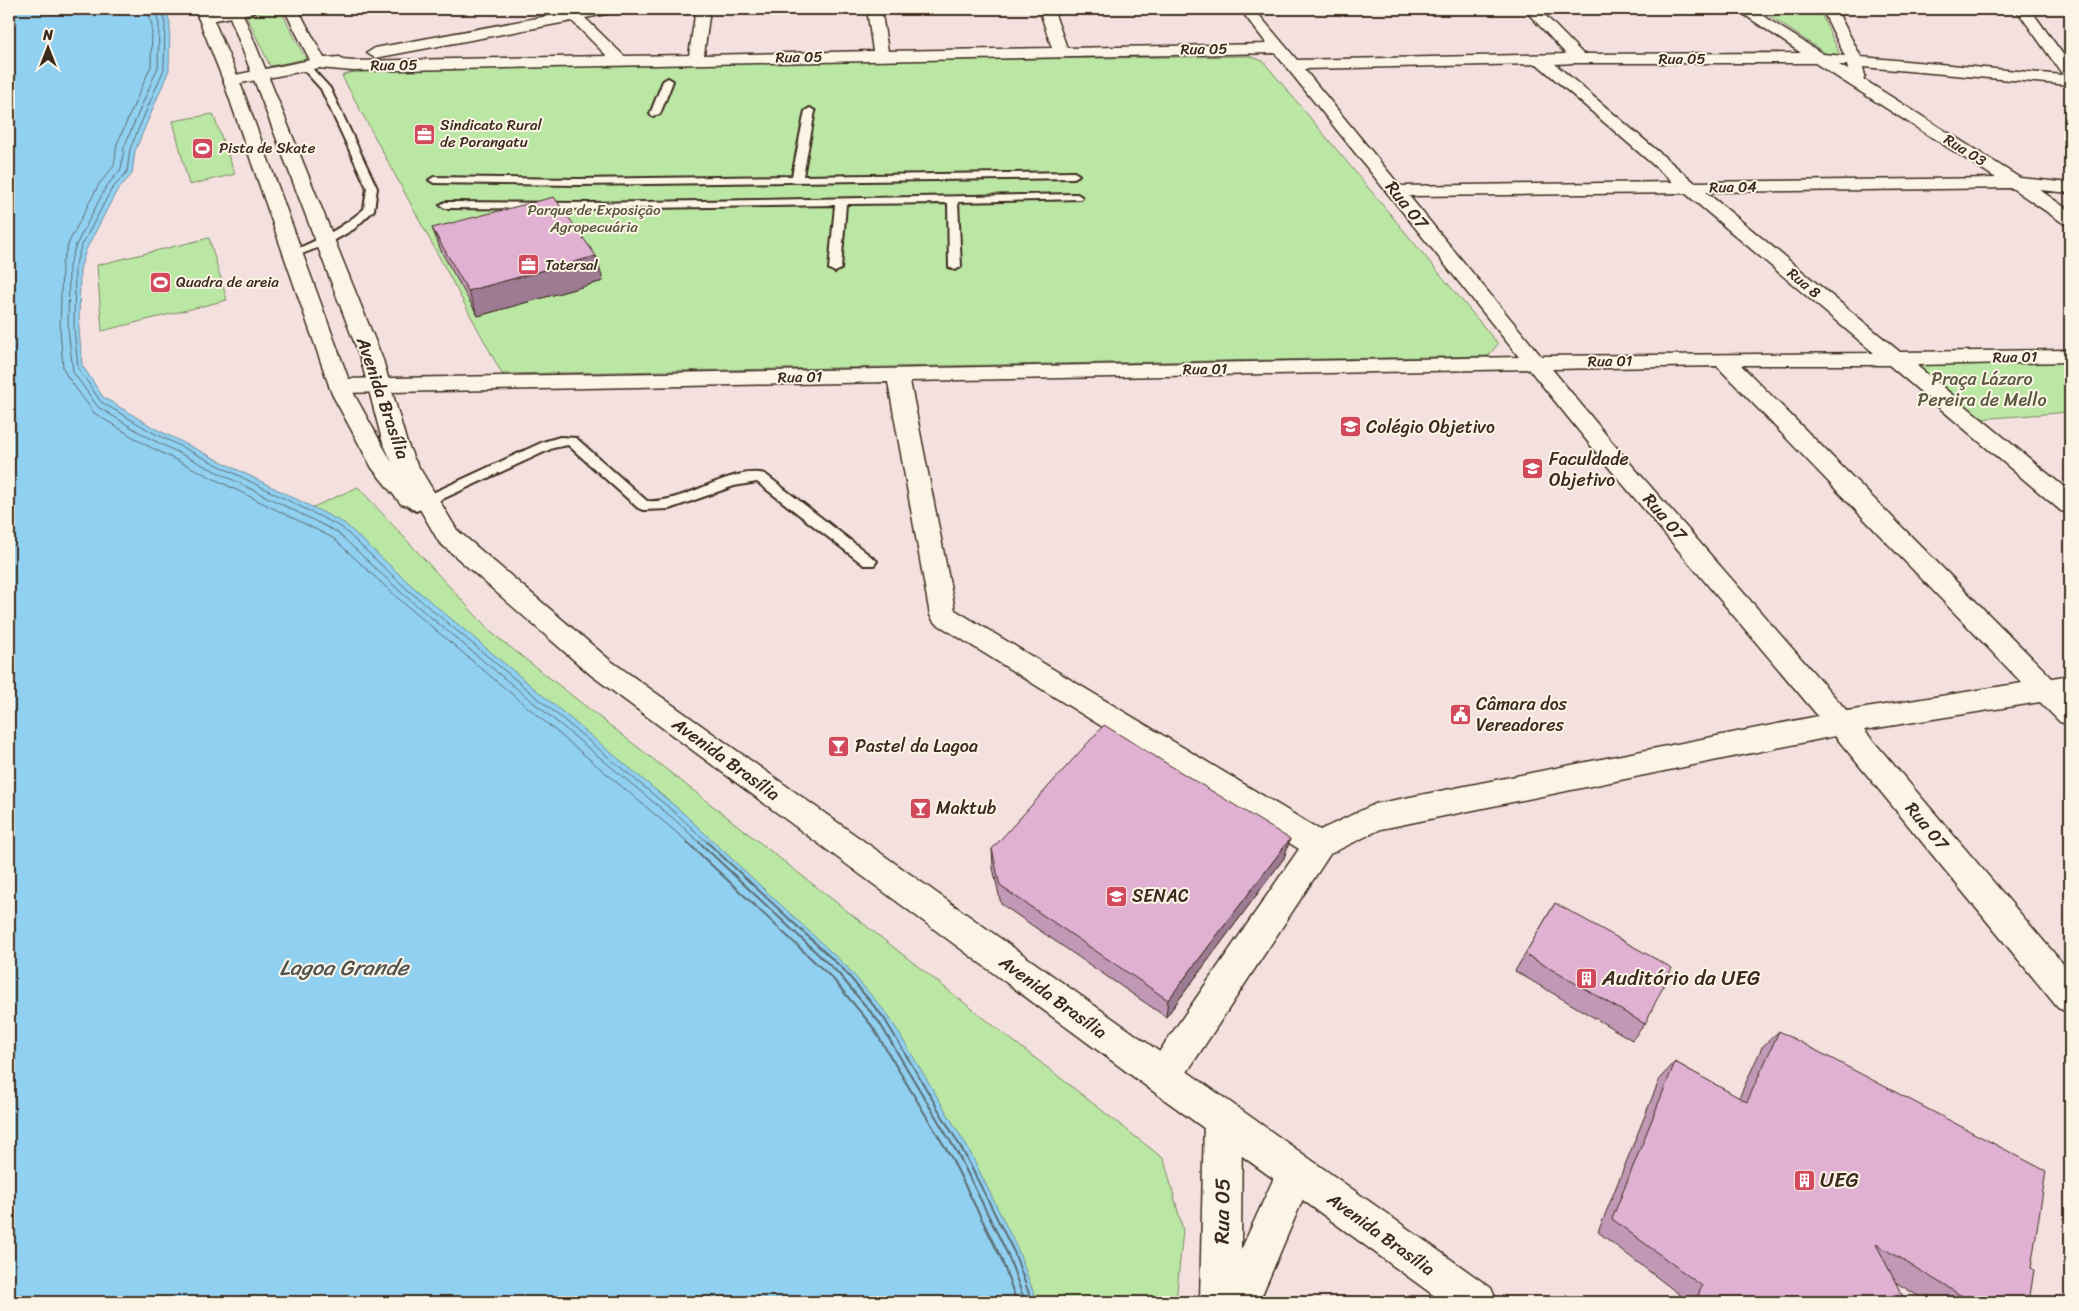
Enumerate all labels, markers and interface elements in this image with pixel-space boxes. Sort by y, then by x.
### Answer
north arrow [22,22,72,72]
text: N [42,23,53,48]
street label: Rua 05 [1180,36,1228,62]
street label: Rua 05 [775,44,823,70]
street label: Rua 05 [1658,46,1706,72]
street label: Rua 05 [370,52,418,78]
place label: Sindicato Rural de Porangatu [440,112,543,155]
office icon: Sindicato Rural de Porangatu [412,122,436,146]
street label: Rua 03 [1938,127,1992,173]
place label: Pista de Skate [219,135,316,161]
sports icon: Pista de Skate [191,136,215,160]
street label: Rua 07 [1377,173,1438,238]
street label: Rua 04 [1709,174,1757,200]
park label: Parque de Exposição Agropecuária [527,197,661,240]
place label: Tatersal [545,252,599,278]
office icon: Tatersal [517,253,541,277]
street label: Rua 8 [1781,261,1827,305]
place label: Quadra de areia [176,269,279,295]
sports icon: Quadra de areia [148,270,172,294]
street label: Avenida Brasília [347,332,419,463]
street label: Rua 01 [1993,344,2037,370]
street label: Rua 01 [1588,348,1632,374]
street label: Rua 01 [1183,356,1227,382]
park label: Praça Lázaro Pereira de Mello [1917,363,2047,416]
street label: Rua 01 [778,364,822,390]
place label: Colégio Objetivo [1366,411,1495,443]
school or university icon: Colégio Objetivo [1338,415,1362,439]
place label: Faculdade Objetivo [1549,443,1629,496]
school or university icon: Faculdade Objetivo [1521,457,1545,481]
street label: Rua 07 [1635,485,1697,550]
place label: Câmara dos Vereadores [1476,688,1568,741]
public building icon: Câmara dos Vereadores [1448,702,1472,726]
street label: Avenida Brasília [664,708,787,809]
place label: Pastel da Lagoa [855,730,978,762]
bar icon: Pastel da Lagoa [827,734,851,758]
place label: Maktub [936,792,997,824]
street label: Rua 07 [1897,794,1958,859]
bar icon: Maktub [908,796,932,820]
place label: SENAC [1132,880,1189,912]
school or university icon: SENAC [1104,884,1128,908]
street label: Avenida Brasília [991,946,1114,1047]
water label: Lagoa Grande [280,948,411,987]
place label: Auditório da UEG [1601,959,1760,997]
building icon: Auditório da UEG [1574,966,1598,990]
place label: UEG [1820,1161,1859,1199]
building icon: UEG [1792,1168,1816,1192]
street label: Rua 05 [1202,1177,1242,1244]
street label: Avenida Brasília [1319,1183,1442,1284]

